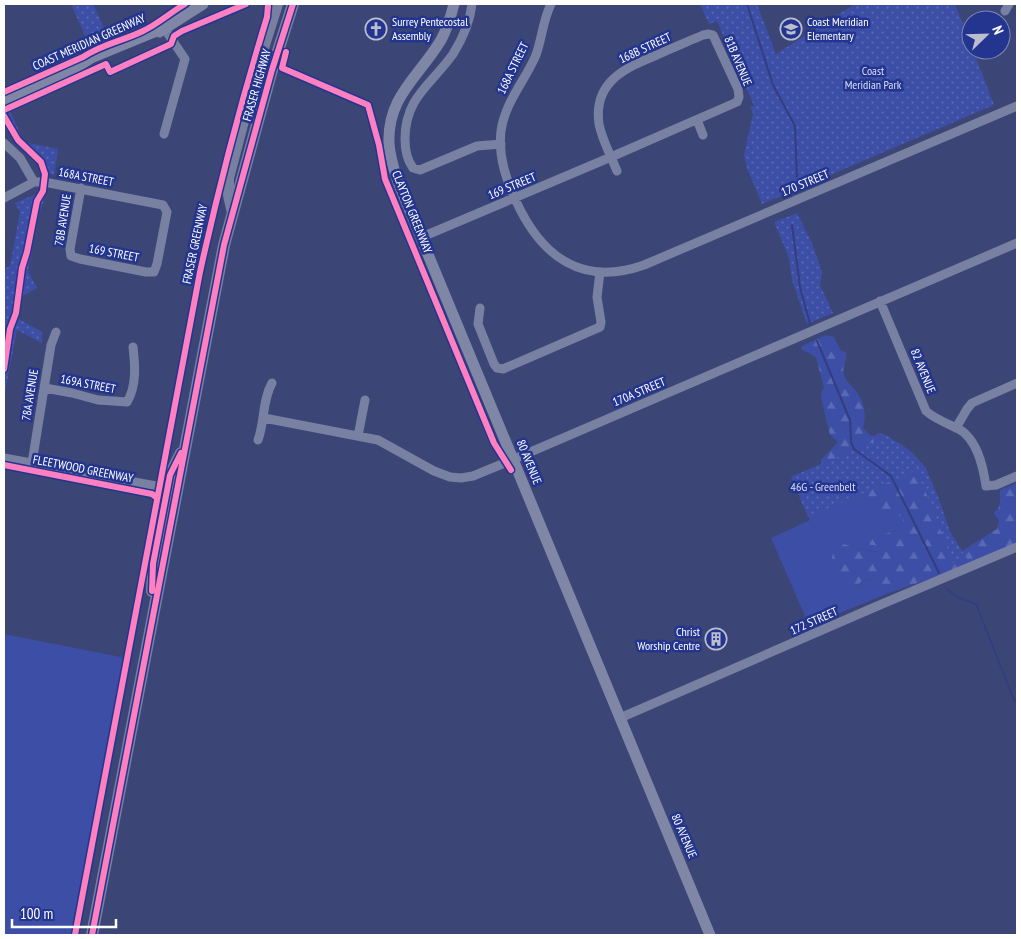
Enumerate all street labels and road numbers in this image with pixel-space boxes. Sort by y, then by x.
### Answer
street label: COAST MERIDIAN GREENWAY [30,10,148,73]
street label: 168B STREET [616,29,674,66]
street label: 81B AVENUE [721,34,756,88]
street label: 168A STREET [494,39,532,96]
street label: FRASER HIGHWAY [239,46,274,123]
street label: 168A STREET [57,164,116,189]
street label: 170 STREET [779,165,832,199]
street label: CLAYTON GREENWAY [389,168,436,256]
street label: 169 STREET [486,168,539,202]
street label: 78B AVENUE [51,193,74,247]
street label: FRASER GREENWAY [179,202,210,285]
street label: 169 STREET [88,240,141,265]
street label: 82 AVENUE [908,346,939,395]
street label: 78A AVENUE [18,368,41,422]
street label: 169A STREET [59,371,118,396]
street label: 170A STREET [610,373,668,409]
street label: 80 AVENUE [514,437,545,486]
street label: FLEETWOOD GREENWAY [32,451,135,486]
street label: 172 STREET [788,603,841,638]
street label: 80 AVENUE [668,811,701,860]

